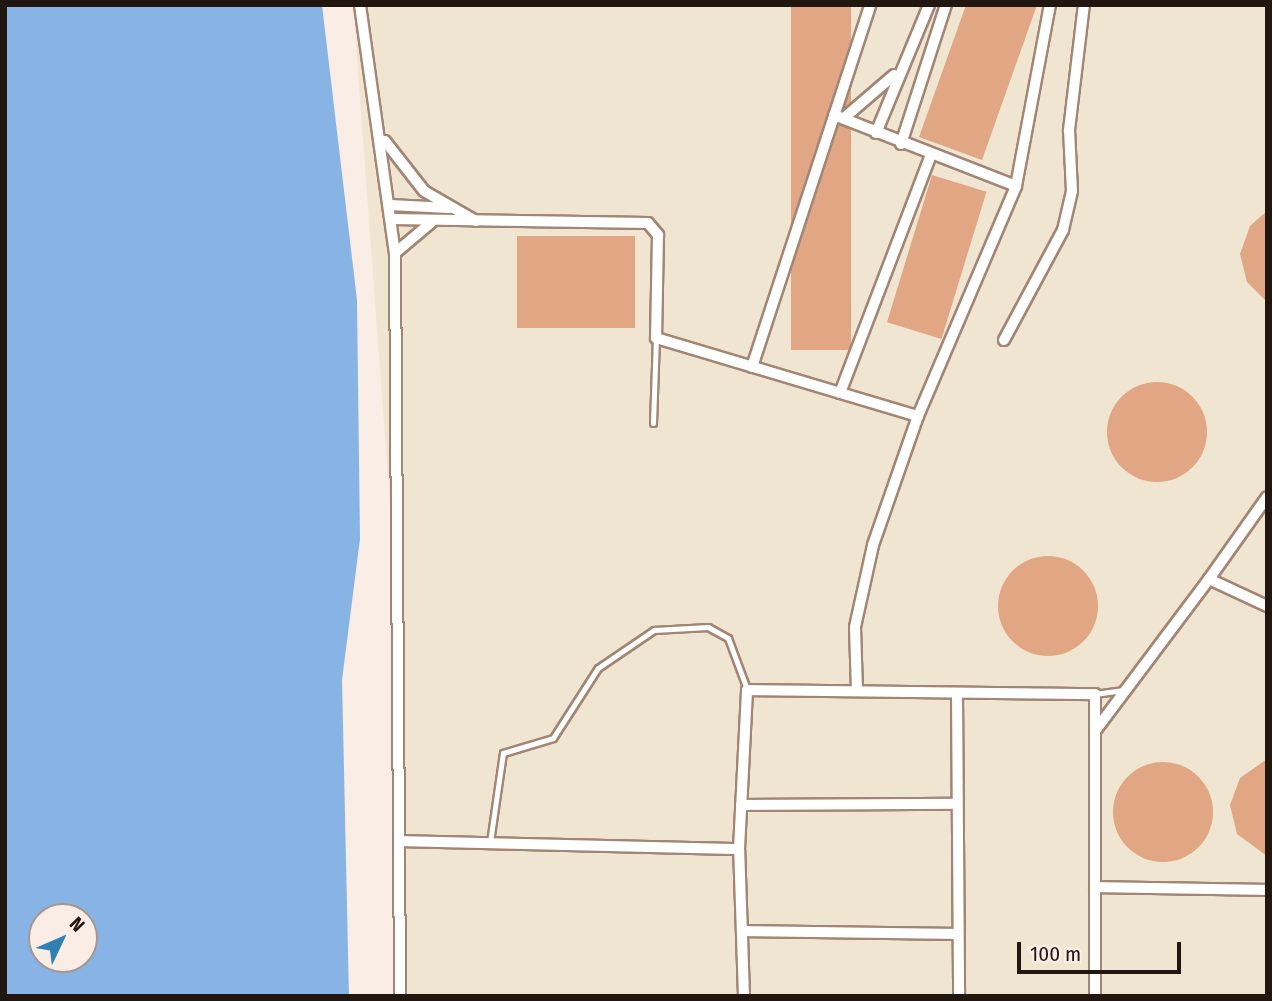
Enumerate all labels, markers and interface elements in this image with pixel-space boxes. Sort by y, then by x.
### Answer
north arrow [28,903,98,973]
text: N [65,912,89,937]
scale bar [1020,928,1184,972]
text: 100 m [1030,941,1081,967]

